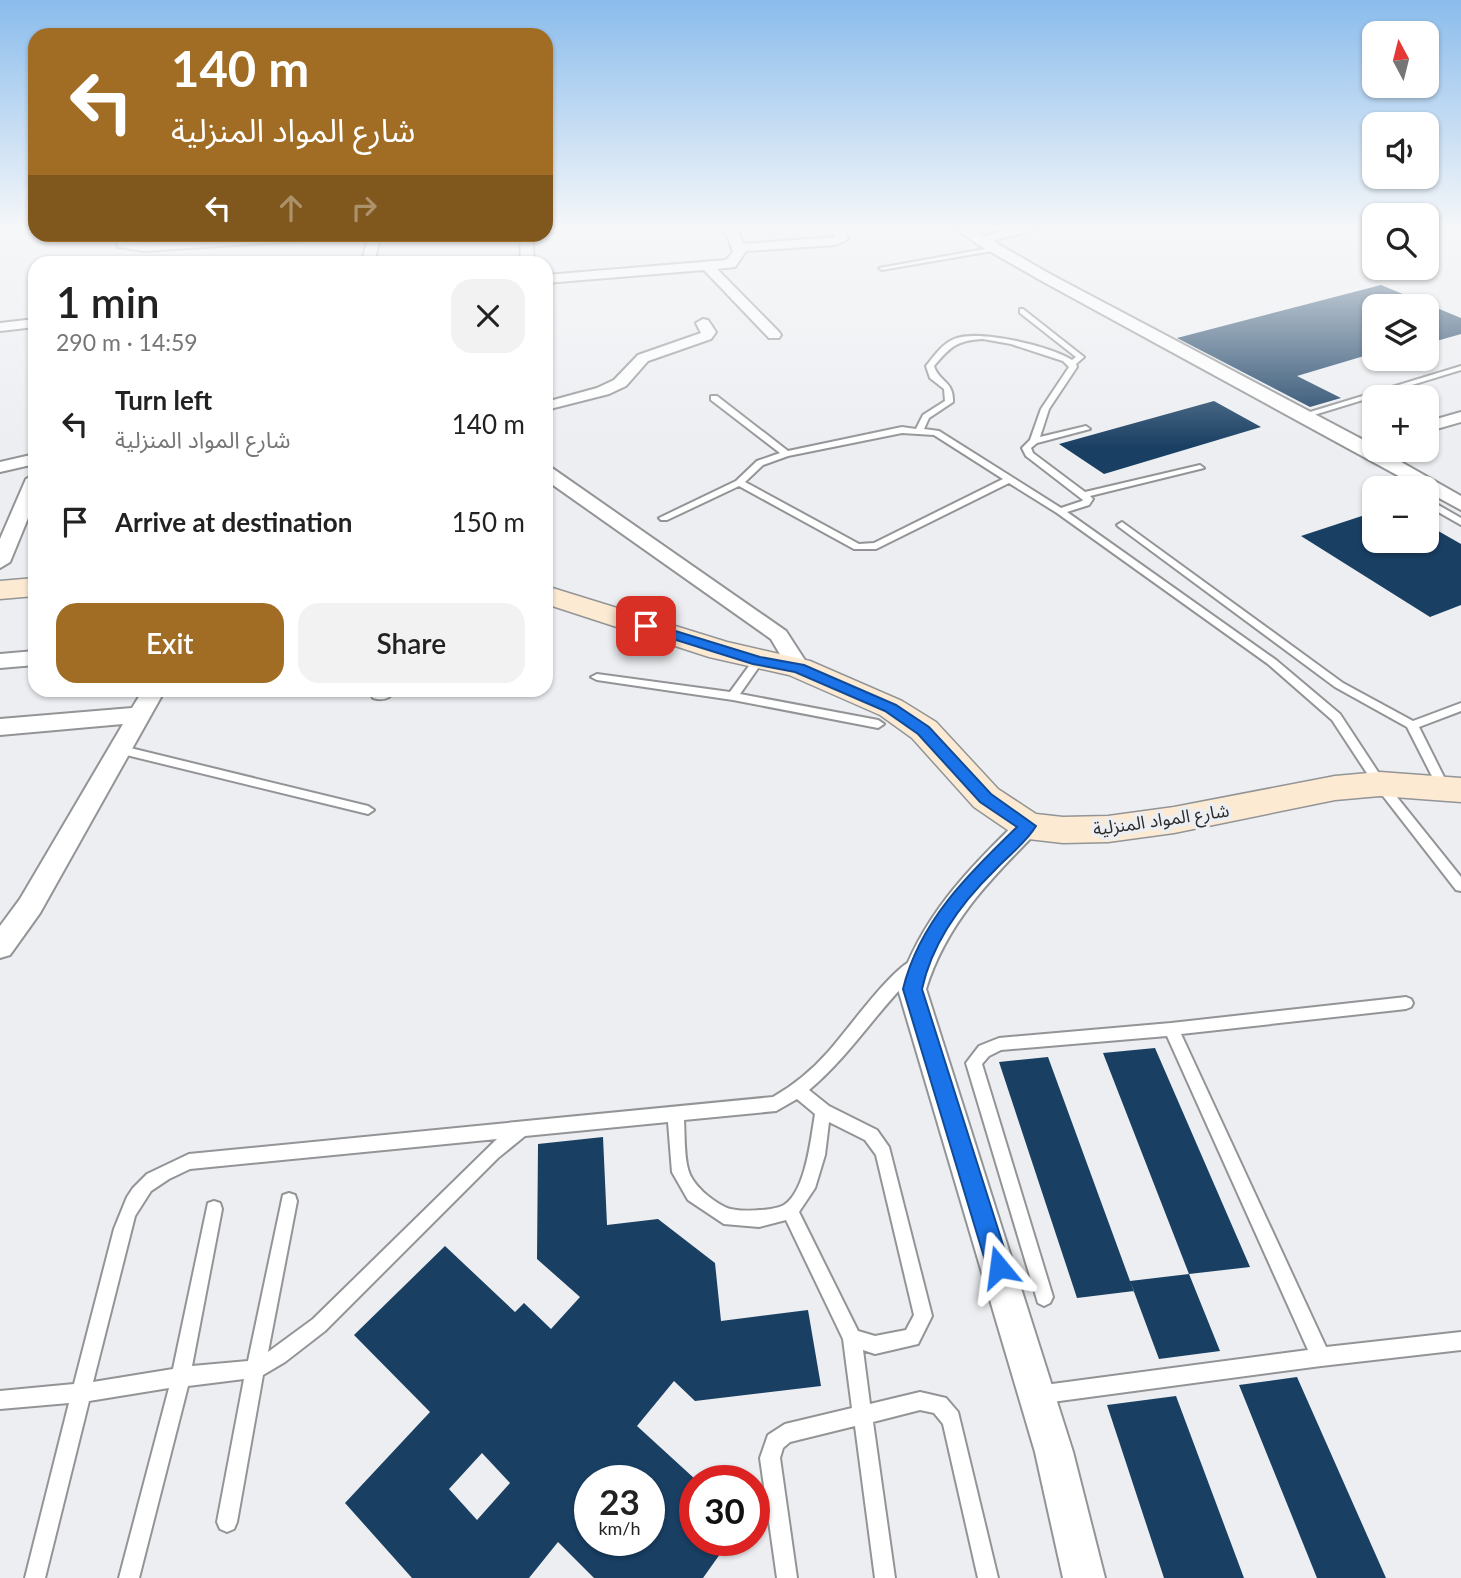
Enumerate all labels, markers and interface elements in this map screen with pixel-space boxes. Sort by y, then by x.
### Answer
north arrow [1362,21,1438,98]
map controls [1362,21,1439,553]
text: 140 m [171,39,309,97]
icon: left [56,56,147,147]
text: شارع المواد المنزلية [171,110,415,149]
button: sound [1362,112,1439,189]
icon: left [199,189,237,227]
icon: ahead [272,189,310,227]
icon: right [345,189,383,227]
button: search [1362,203,1439,280]
text: 1 min [56,277,160,327]
button: close [451,279,525,353]
button: layers [1362,294,1439,371]
text: 290 m · 14:59 [56,328,198,356]
text: Turn left [115,384,212,416]
button: + [1362,385,1439,462]
icon: left [56,405,94,443]
text: 140 m [452,408,525,440]
text: شارع المواد المنزلية [115,425,291,453]
button: − [1362,476,1439,553]
icon: arrive [56,503,94,541]
text: Arrive at destination [115,506,352,538]
text: 150 m [452,506,525,538]
pin [616,596,676,656]
button: Exit [56,603,284,683]
button: Share [298,603,525,683]
icon: arrive [627,607,665,645]
street label: شارع المواد المنزلية [1091,799,1231,843]
position arrow [962,1230,1036,1304]
speed limit sign: 30 [679,1465,770,1556]
text: 23 [599,1480,640,1522]
text: km/h [598,1517,641,1539]

